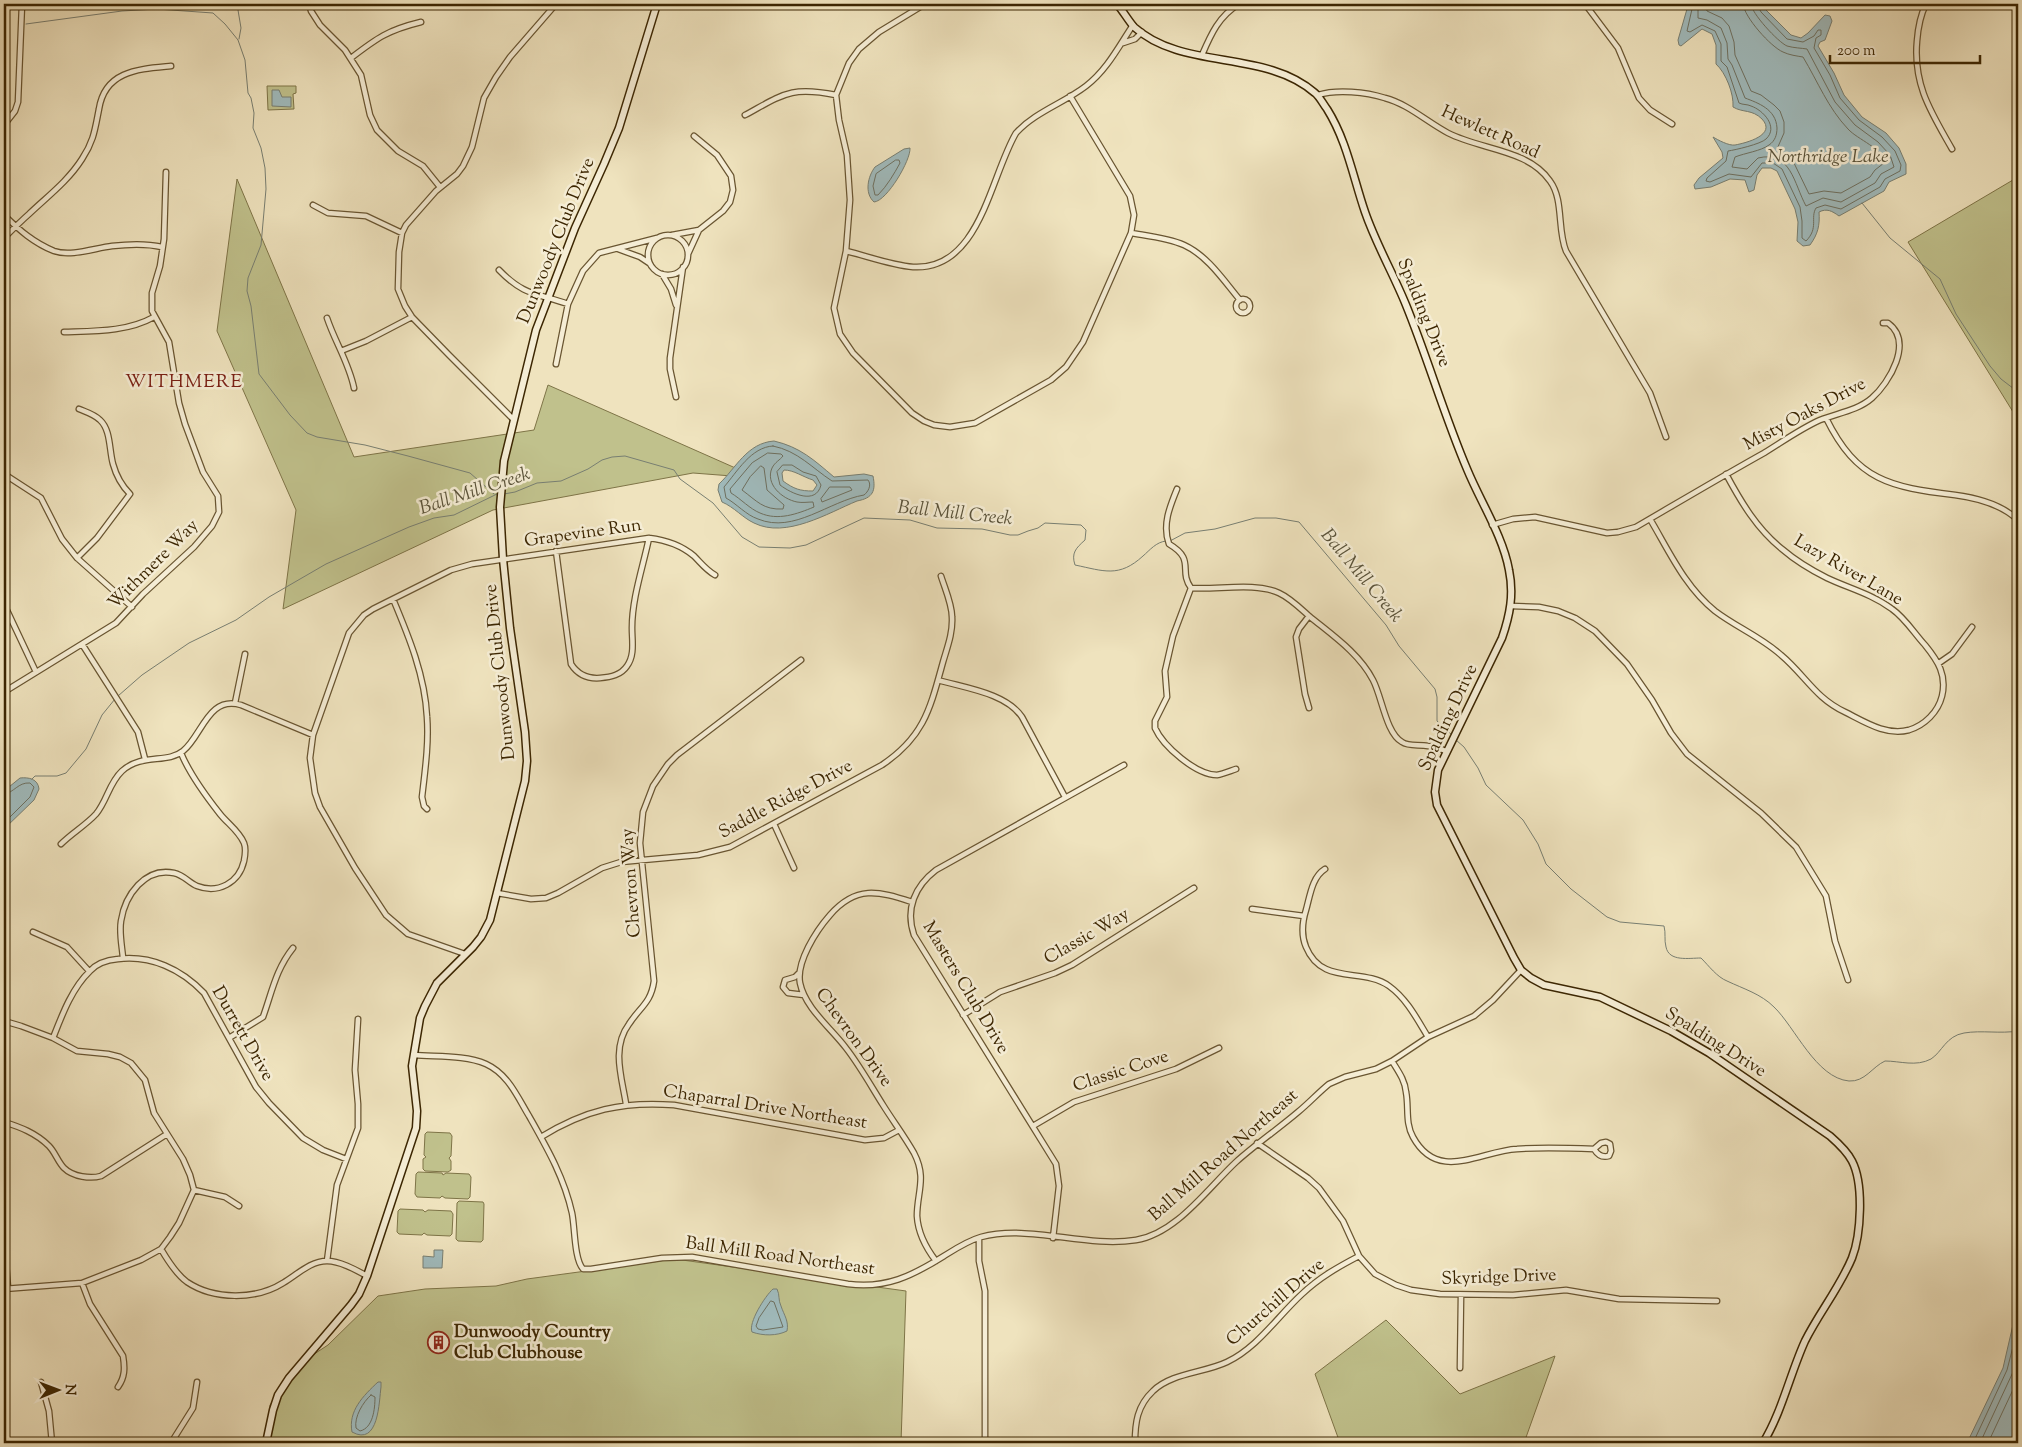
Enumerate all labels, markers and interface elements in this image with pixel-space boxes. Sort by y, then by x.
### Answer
scale bar [1830,32,1980,64]
text: 200 m [1837,41,1876,62]
street label: Hewlett Road [1437,100,1543,166]
water label: Northridge Lake [1767,144,1889,171]
street label: Dunwoody Club Drive [512,154,602,328]
street label: Spalding Drive [1389,255,1457,371]
district label: WITHMERE [125,369,243,396]
street label: Misty Oaks Drive [1739,372,1871,458]
water label: Ball Mill Creek [416,461,534,523]
water label: Ball Mill Creek [896,495,1014,533]
street label: Grapevine Run [523,513,644,555]
street label: Withmere Way [103,514,205,616]
water label: Ball Mill Creek [1314,523,1409,629]
street label: Lazy River Lane [1788,529,1908,613]
street label: Dunwoody Club Drive [479,583,523,761]
street label: Spalding Drive [1413,660,1485,776]
street label: Saddle Ridge Drive [714,754,858,846]
street label: Chevron Way [615,827,649,939]
street label: Classic Way [1039,902,1135,972]
street label: Masters Club Drive [915,917,1015,1059]
street label: Durrett Drive [204,982,280,1086]
street label: Chevron Drive [808,983,898,1093]
street label: Spalding Drive [1659,1001,1771,1085]
street label: Classic Cove [1070,1044,1172,1100]
street label: Chaparral Drive Northeast [661,1079,869,1137]
street label: Ball Mill Road Northeast [1144,1084,1304,1228]
street label: Ball Mill Road Northeast [684,1231,876,1283]
street label: Churchill Drive [1221,1253,1331,1353]
street label: Skyridge Drive [1441,1263,1557,1293]
place label: Dunwoody Country Club Clubhouse [454,1320,611,1367]
building icon: Dunwoody Country Club Clubhouse [426,1331,450,1355]
north arrow [32,1364,82,1414]
text: N [59,1384,79,1396]

